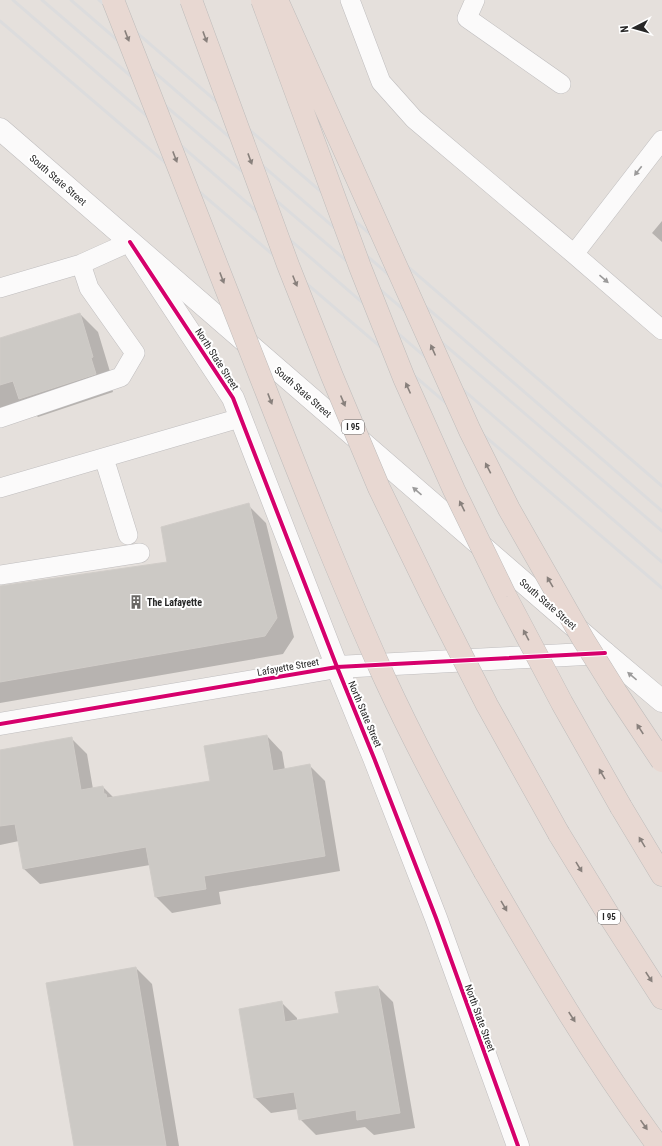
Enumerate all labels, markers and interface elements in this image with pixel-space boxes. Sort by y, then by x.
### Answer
north arrow [614,8,654,48]
text: N [618,25,631,33]
one-way arrow [125,31,131,43]
one-way arrow [202,31,208,43]
street label: South State Street [27,152,89,208]
one-way arrow [172,152,178,164]
one-way arrow [247,153,253,165]
one-way arrow [634,166,642,177]
one-way arrow [220,273,226,285]
one-way arrow [292,275,298,287]
one-way arrow [599,275,609,284]
street label: North State Street [193,326,241,392]
one-way arrow [430,344,437,356]
street label: South State Street [272,364,334,420]
one-way arrow [405,382,411,393]
one-way arrow [267,394,273,406]
one-way arrow [340,396,346,407]
road number: I 95 [342,420,364,434]
one-way arrow [485,462,491,474]
one-way arrow [412,486,422,495]
one-way arrow [459,500,465,512]
street label: South State Street [517,576,579,632]
one-way arrow [546,576,553,588]
building icon: The Lafayette [128,594,144,610]
place label: The Lafayette [147,597,202,608]
one-way arrow [523,629,529,641]
street label: Lafayette Street [256,656,320,678]
one-way arrow [627,672,637,680]
street label: North State Street [346,679,384,749]
one-way arrow [636,723,644,734]
one-way arrow [598,768,605,779]
one-way arrow [638,836,645,847]
one-way arrow [576,861,583,873]
one-way arrow [501,900,508,912]
road number: I 95 [598,910,620,924]
one-way arrow [645,972,653,982]
street label: North State Street [463,983,497,1053]
one-way arrow [568,1011,575,1023]
one-way arrow [640,1120,648,1131]

